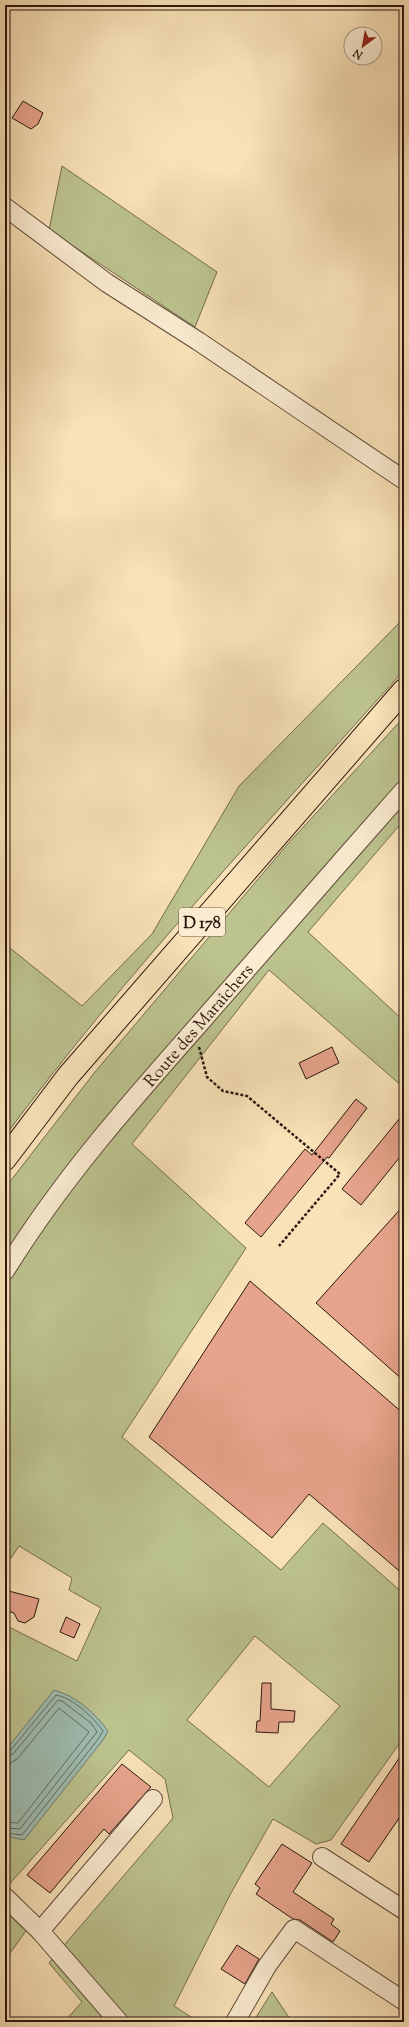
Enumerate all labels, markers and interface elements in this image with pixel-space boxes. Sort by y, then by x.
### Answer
north arrow [343,26,383,66]
text: N [350,44,367,63]
road number: D 178 [179,908,225,936]
street label: Route des Maraîchers [139,959,260,1093]

